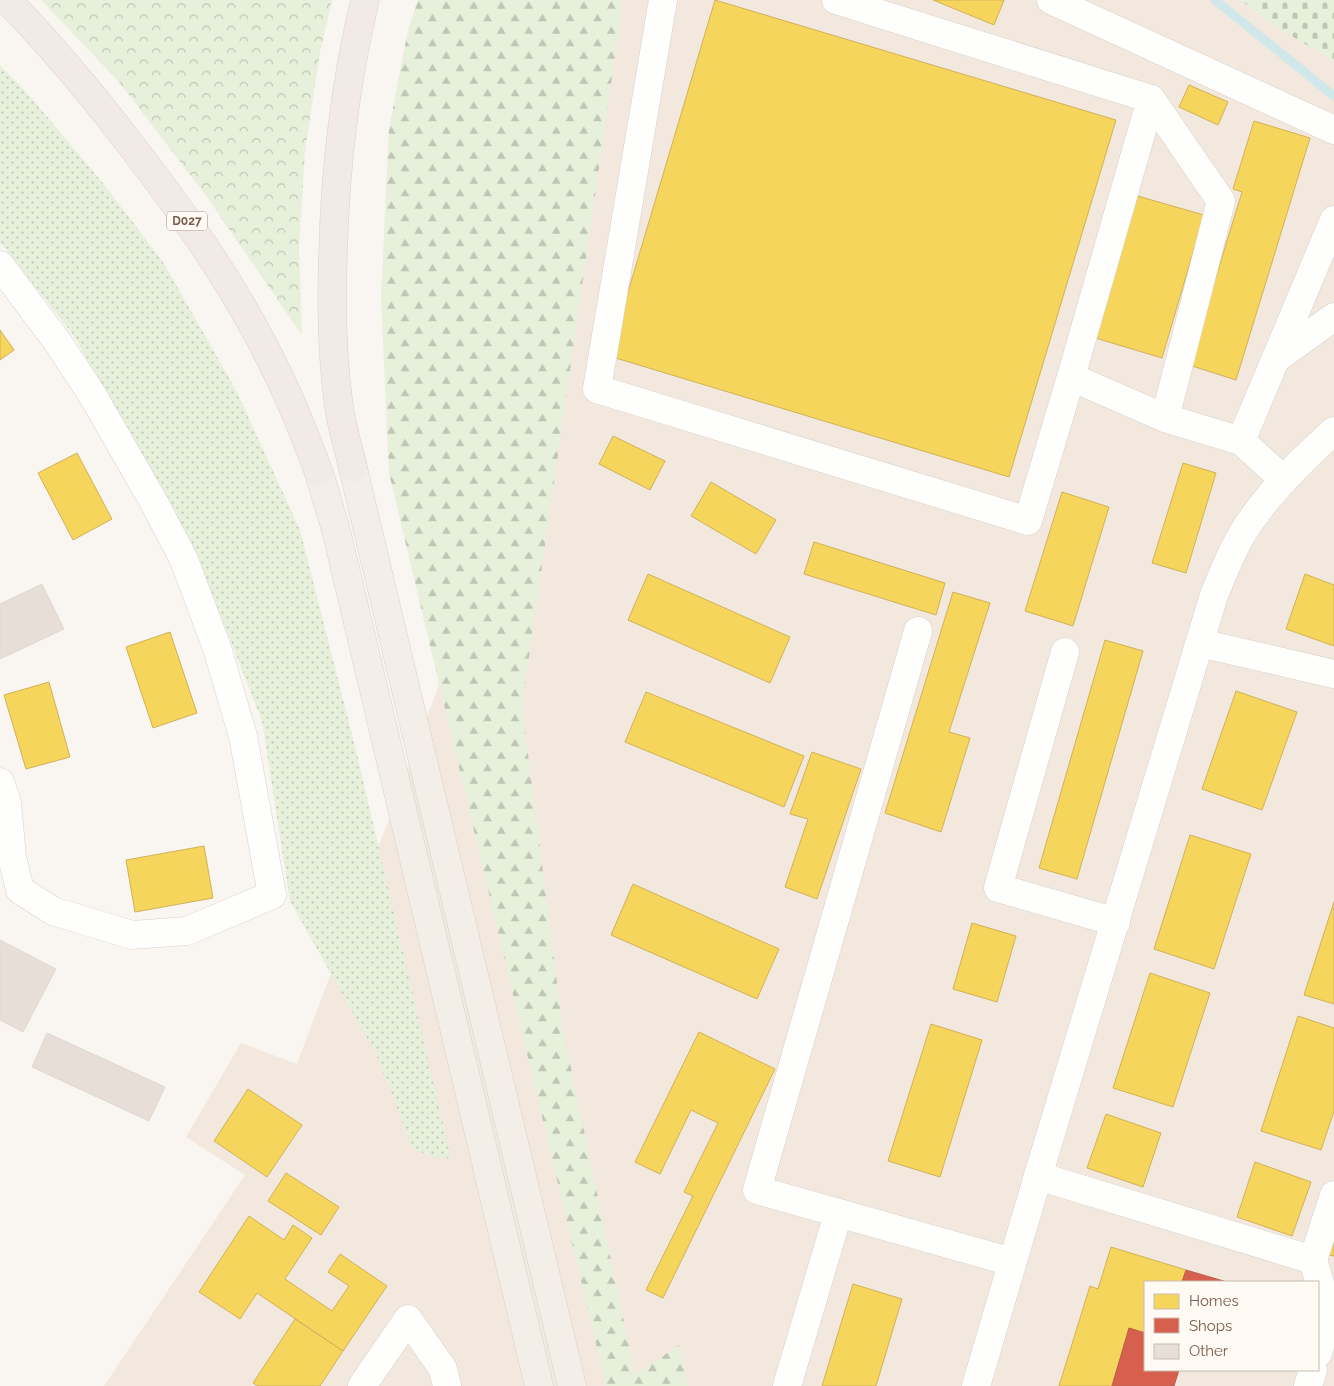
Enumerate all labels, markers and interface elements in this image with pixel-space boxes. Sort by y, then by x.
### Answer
road number: D027 [167,212,207,230]
legend [1144,1281,1319,1371]
text: Homes [1189,1292,1239,1310]
text: Shops [1189,1317,1232,1335]
text: Other [1189,1342,1229,1360]

